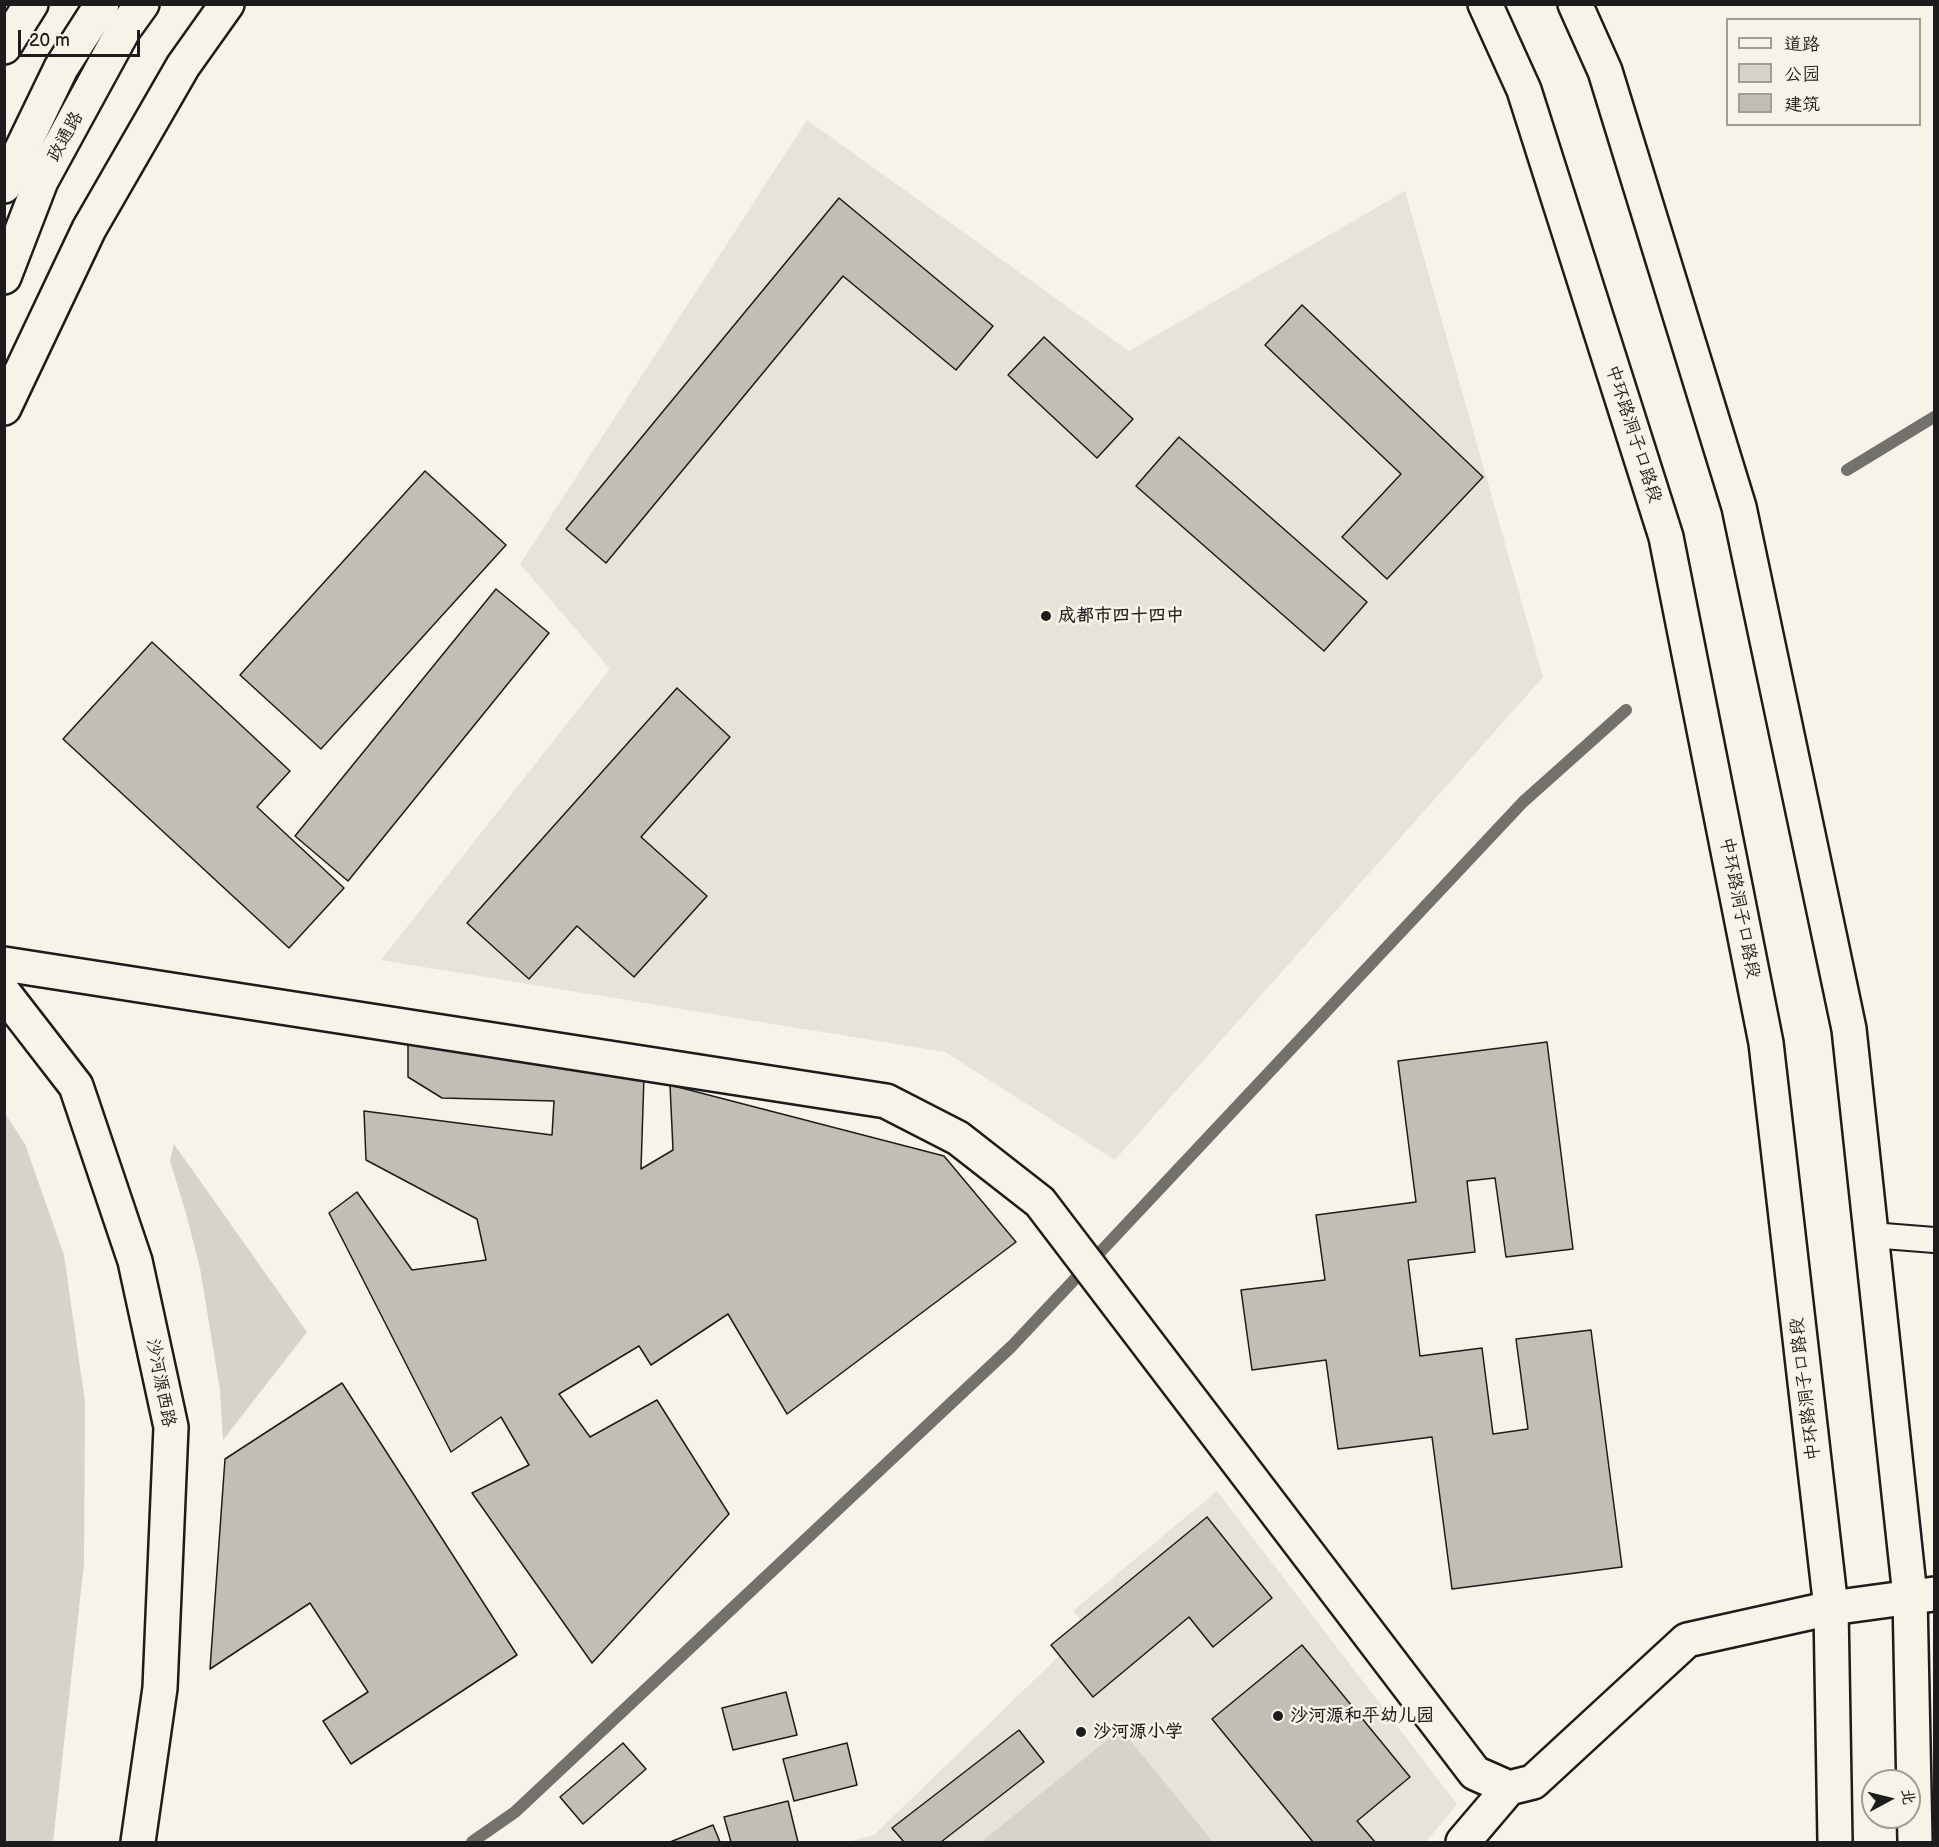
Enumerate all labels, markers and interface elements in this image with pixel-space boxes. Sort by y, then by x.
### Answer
scale bar [21,18,142,56]
legend [1726,18,1921,126]
text: 20 m [29,30,70,51]
text: 道路 [1784,34,1820,55]
text: 公园 [1784,64,1820,85]
text: 建筑 [1784,94,1820,115]
street label: 政通路 [43,108,89,166]
street label: 中环路洞子口路段 [1600,362,1666,506]
place label: 成都市四十四中 [1058,605,1184,627]
marker: 成都市四十四中 [1039,609,1053,623]
street label: 中环路洞子口路段 [1715,835,1763,981]
street label: 中环路洞子口路段 [1787,1316,1825,1462]
street label: 沙河源西路 [141,1337,179,1429]
place label: 沙河源和平幼儿园 [1290,1705,1434,1727]
marker: 沙河源和平幼儿园 [1271,1709,1285,1723]
place label: 沙河源小学 [1093,1721,1183,1743]
marker: 沙河源小学 [1074,1725,1088,1739]
north arrow [1861,1769,1921,1829]
text: 北 [1897,1788,1918,1806]

